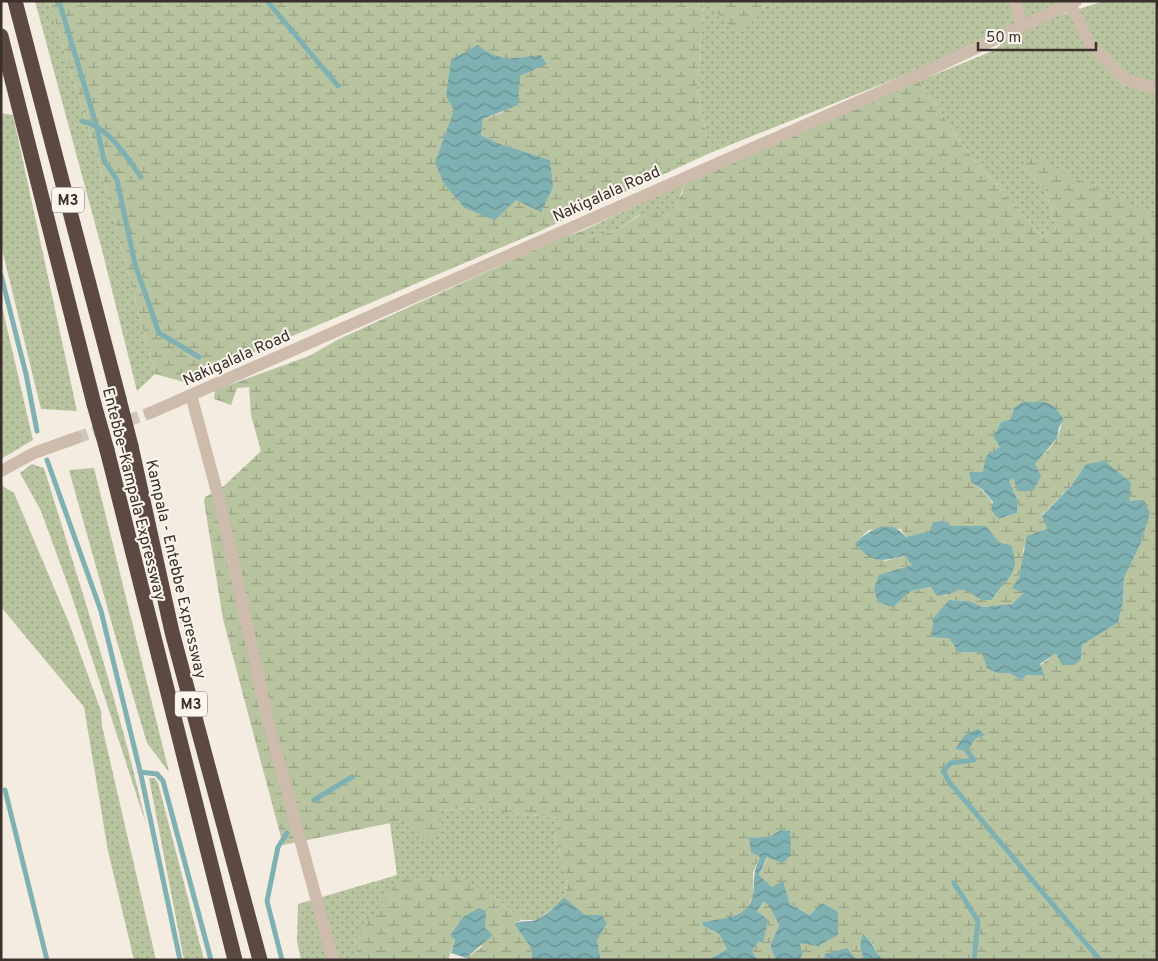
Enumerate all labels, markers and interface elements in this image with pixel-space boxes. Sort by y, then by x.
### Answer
scale bar [978,20,1096,52]
text: 50 m [986,29,1021,48]
street label: Nakigalala Road [550,162,664,227]
road number: M3 [52,188,84,212]
street label: Nakigalala Road [180,326,294,391]
street label: Entebbe–Kampala Expressway [97,386,169,603]
street label: Kampala - Entebbe Expressway [140,458,210,681]
road number: M3 [175,692,207,716]

